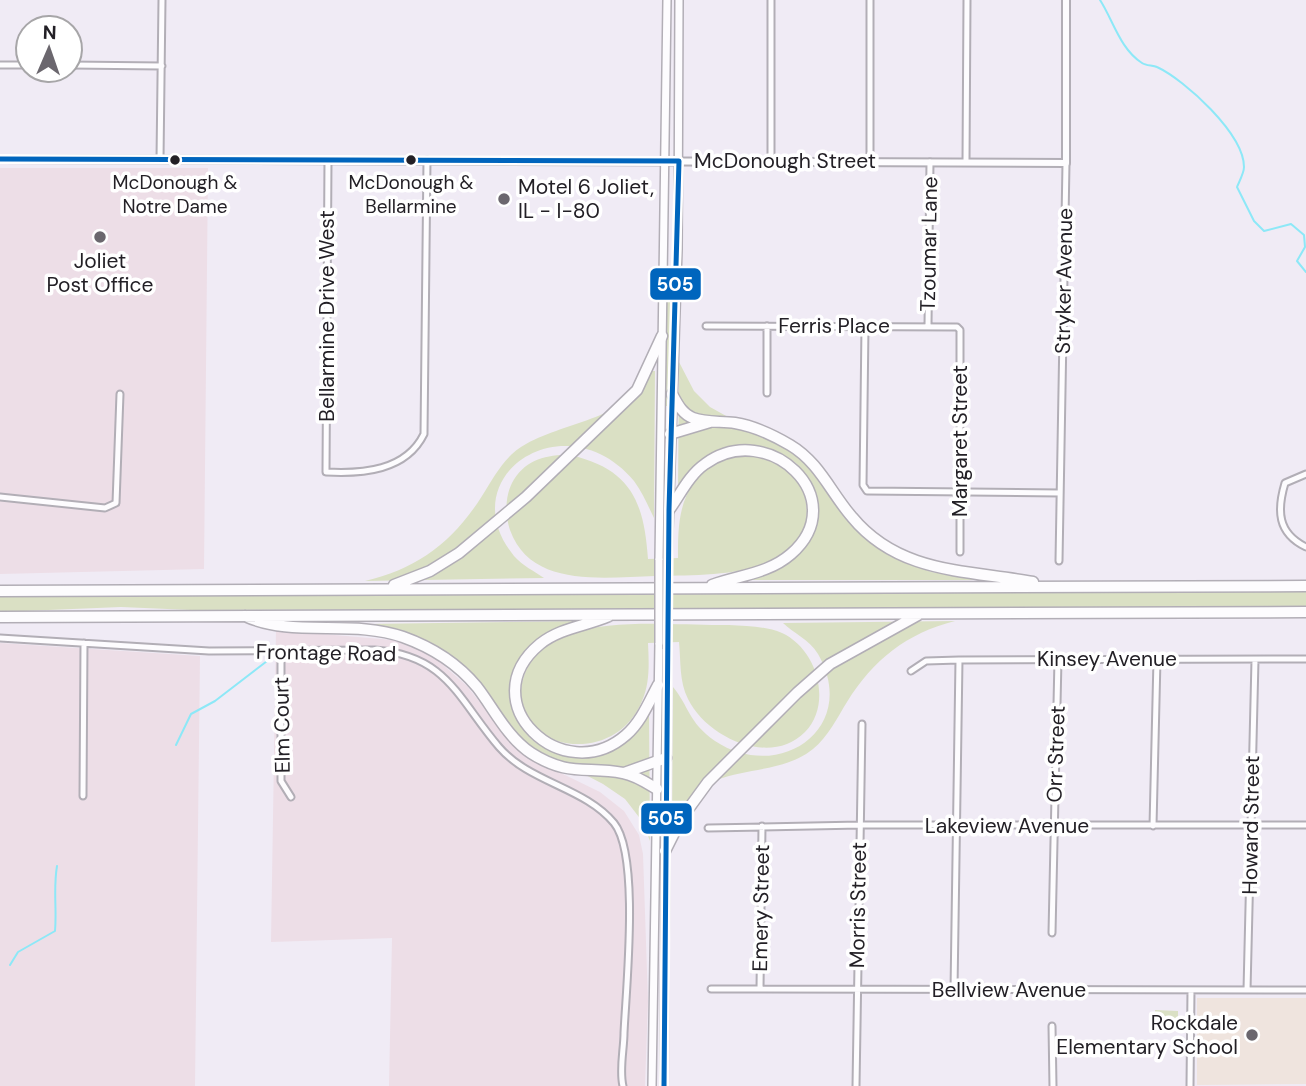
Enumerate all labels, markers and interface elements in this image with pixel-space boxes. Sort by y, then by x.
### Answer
north arrow [14,14,84,84]
text: N [42,20,57,45]
street label: McDonough Street [694,147,876,175]
marker: McDonough & Notre Dame [168,153,182,167]
marker: McDonough & Bellarmine [404,153,418,167]
place label: McDonough & Notre Dame [113,170,237,219]
place label: McDonough & Bellarmine [349,170,473,219]
place label: Motel 6 Joliet, IL - I-80 [518,173,654,225]
street label: Tzoumar Lane [914,176,944,312]
marker: Motel 6 Joliet, IL - I-80 [496,191,512,207]
street label: Stryker Avenue [1049,208,1079,354]
street label: Bellarmine Drive West [313,210,341,422]
marker: Joliet Post Office [92,229,108,245]
place label: Joliet Post Office [46,247,154,299]
line badge: 505 [649,267,702,301]
text: 505 [656,272,694,297]
street label: Ferris Place [778,312,890,340]
street label: Margaret Street [946,365,974,517]
street label: Frontage Road [256,638,396,668]
street label: Kinsey Avenue [1037,645,1177,673]
street label: Elm Court [267,677,297,773]
street label: Orr Street [1040,705,1072,803]
street label: Howard Street [1236,755,1266,895]
line badge: 505 [640,802,693,835]
text: 505 [647,806,685,831]
street label: Lakeview Avenue [925,812,1089,840]
street label: Morris Street [843,842,873,968]
street label: Emery Street [746,844,776,972]
street label: Bellview Avenue [932,976,1086,1004]
place label: Rockdale Elementary School [1056,1009,1238,1061]
marker: Rockdale Elementary School [1244,1027,1260,1043]

